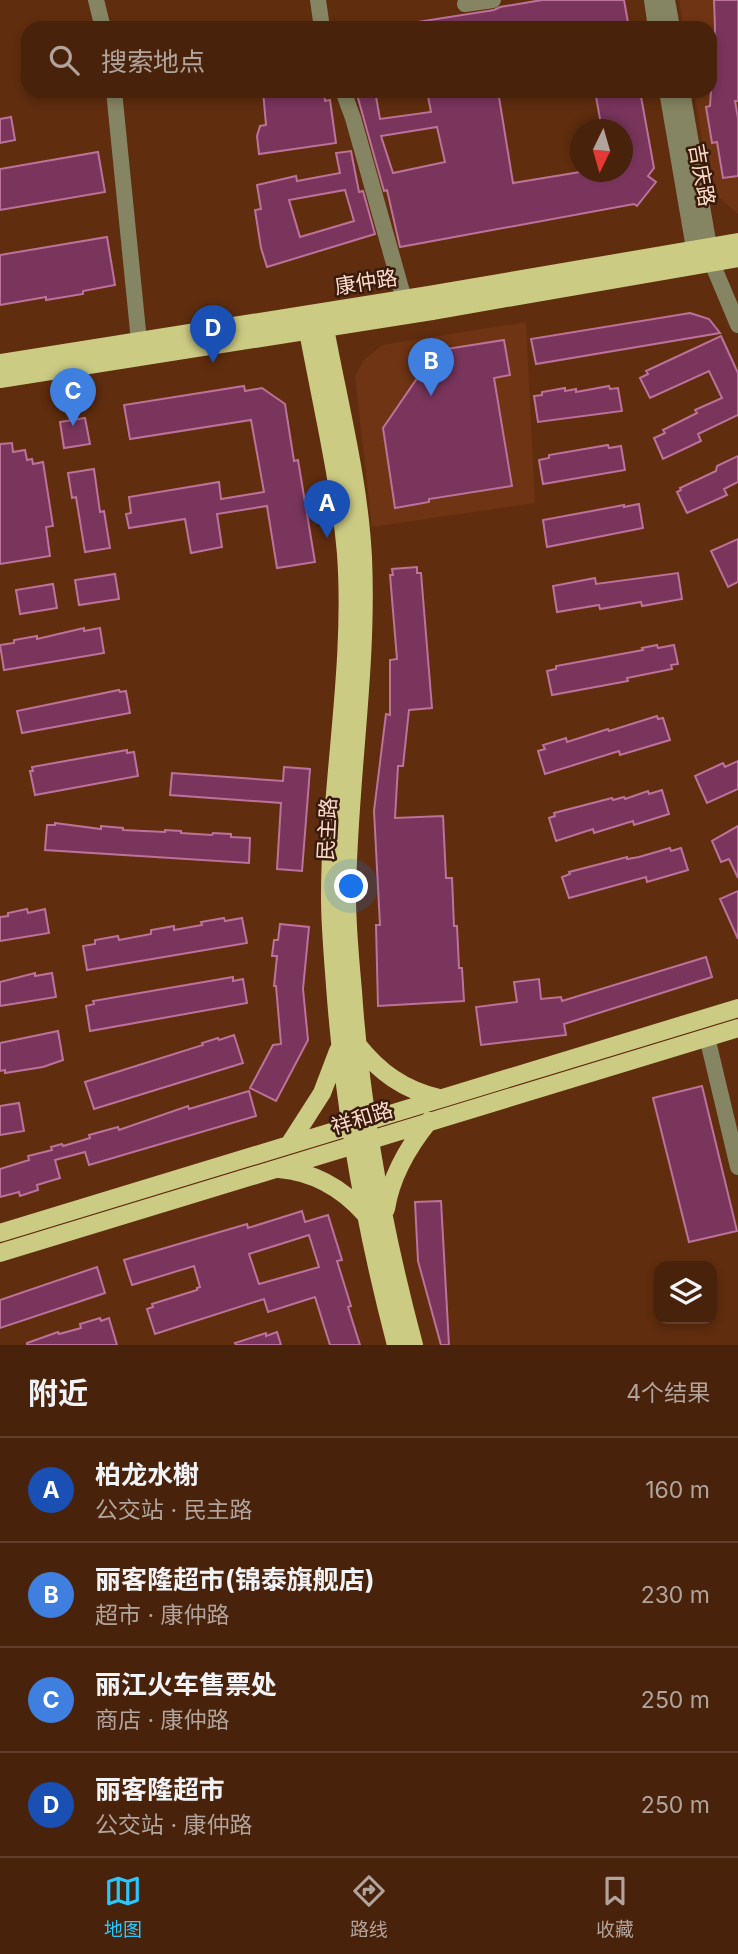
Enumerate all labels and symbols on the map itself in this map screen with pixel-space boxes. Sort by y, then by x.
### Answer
north arrow [570,119,633,182]
street label: 吉庆路 [684,142,720,208]
street label: 康仲路 [333,265,399,299]
pin: D [190,305,236,363]
pin: B [408,338,454,396]
pin: C [50,368,96,426]
pin: A [304,480,350,538]
street label: 民主路 [313,797,341,861]
your location [334,869,368,903]
street label: 祥和路 [328,1097,396,1139]

